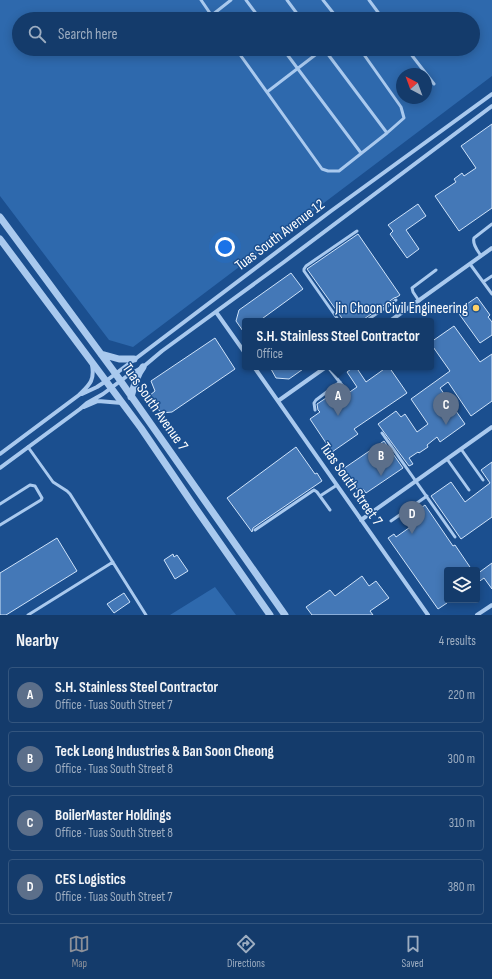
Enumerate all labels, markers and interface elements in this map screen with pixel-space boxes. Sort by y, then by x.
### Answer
search box [12,12,480,56]
icon: search [26,23,48,45]
text: Search here [58,25,118,44]
north arrow [396,68,432,104]
street label: Tuas South Avenue 12 [231,195,329,275]
your location [215,237,235,257]
place label: Jin Choon Civil Engineering [334,299,468,318]
marker: Jin Choon Civil Engineering [471,303,481,313]
popup [242,318,434,370]
text: S.H. Stainless Steel Contractor [256,327,420,346]
text: Office [256,346,283,362]
street label: Tuas South Avenue 7 [118,360,192,454]
pin: A [325,383,351,416]
pin: C [433,392,459,425]
street label: Tuas South Street 7 [315,439,387,529]
pin: B [368,443,394,476]
pin: D [399,501,425,534]
map controls [444,567,480,603]
button: layers [444,567,480,603]
text: Nearby [16,631,59,651]
text: 4 results [439,633,476,649]
text: S.H. Stainless Steel Contractor [55,678,218,697]
text: A [27,687,33,703]
text: 220 m [448,687,475,703]
text: Office · Tuas South Street 7 [55,697,173,713]
text: Teck Leong Industries & Ban Soon Cheong [55,742,274,761]
text: B [27,751,33,767]
text: 300 m [448,751,475,767]
text: Office · Tuas South Street 8 [55,761,173,777]
text: BoilerMaster Holdings [55,806,171,825]
text: C [27,815,33,831]
text: 310 m [449,815,475,831]
text: Office · Tuas South Street 8 [55,825,173,841]
text: CES Logistics [55,870,126,889]
text: D [27,879,33,895]
text: 380 m [448,879,475,895]
text: Office · Tuas South Street 7 [55,889,173,905]
tab: Map [68,933,90,970]
tab: Directions [227,933,265,970]
tab: Saved [402,933,424,970]

